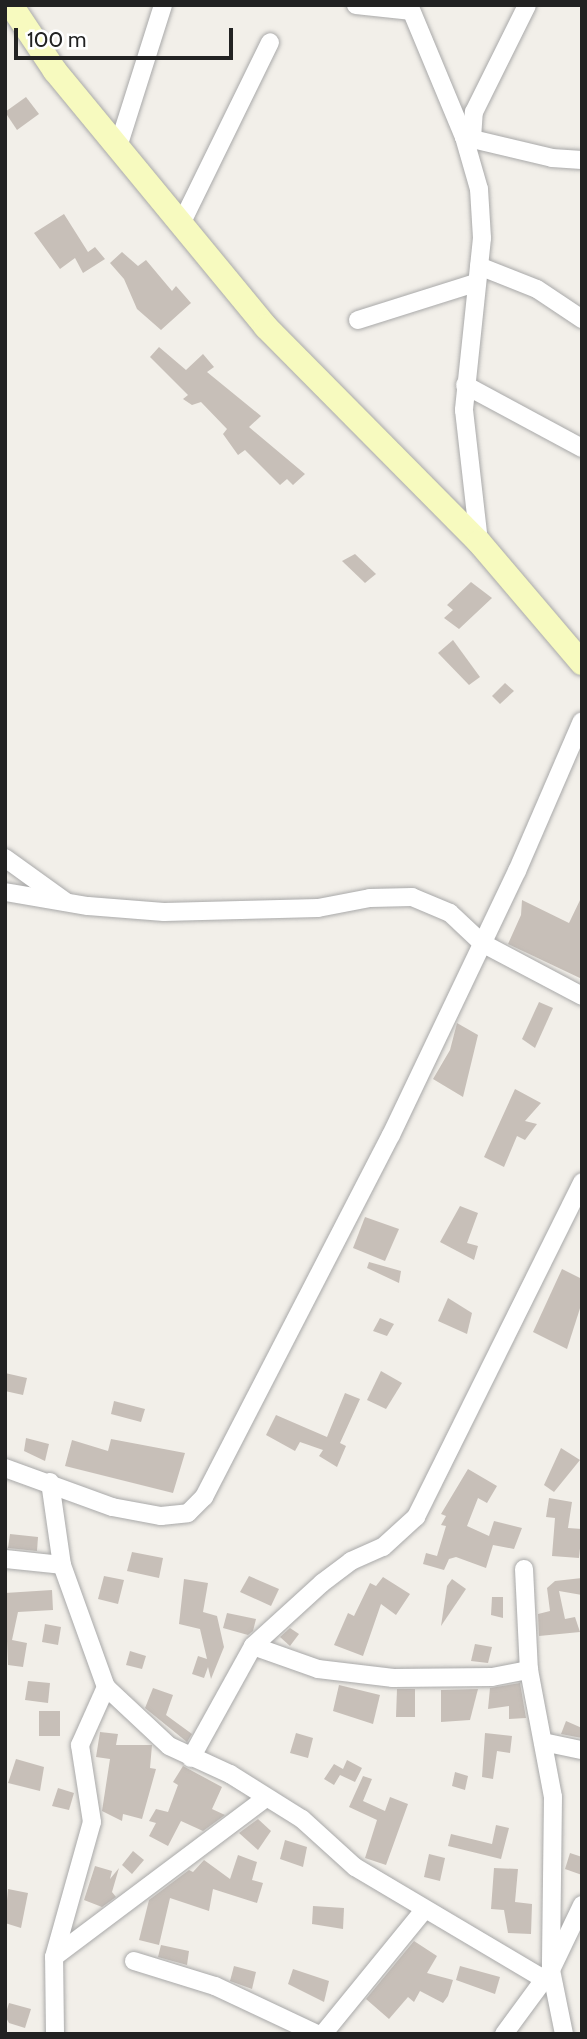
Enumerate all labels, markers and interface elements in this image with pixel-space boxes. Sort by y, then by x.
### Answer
scale bar [18,14,236,58]
text: 100 m [27,27,86,52]

